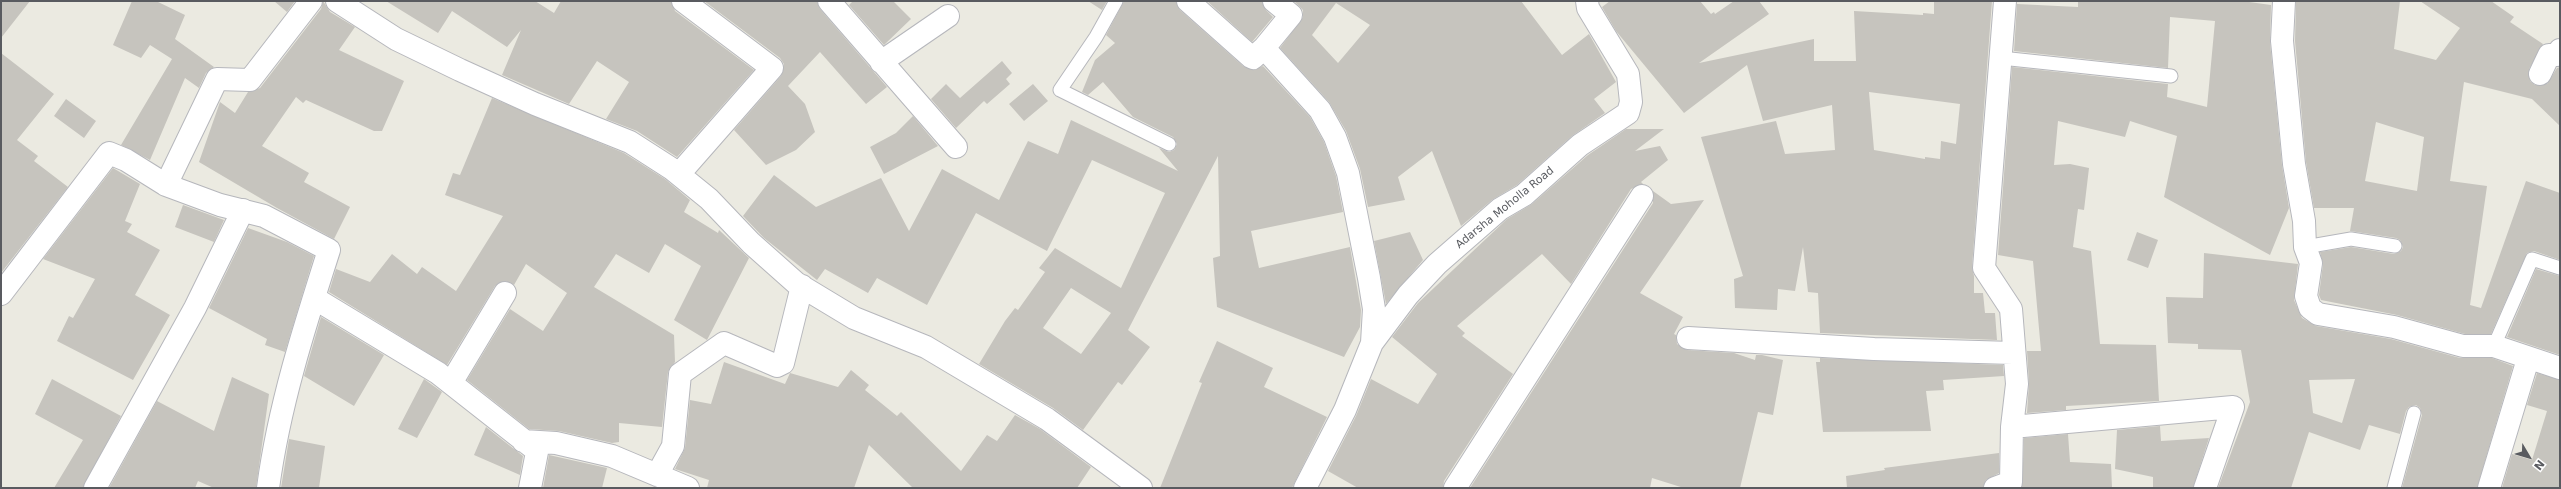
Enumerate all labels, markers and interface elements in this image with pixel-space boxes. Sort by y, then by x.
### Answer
street label: Adarsha Moholla Road [1453,164,1557,252]
north arrow [2509,437,2549,477]
text: N [2531,457,2547,472]

